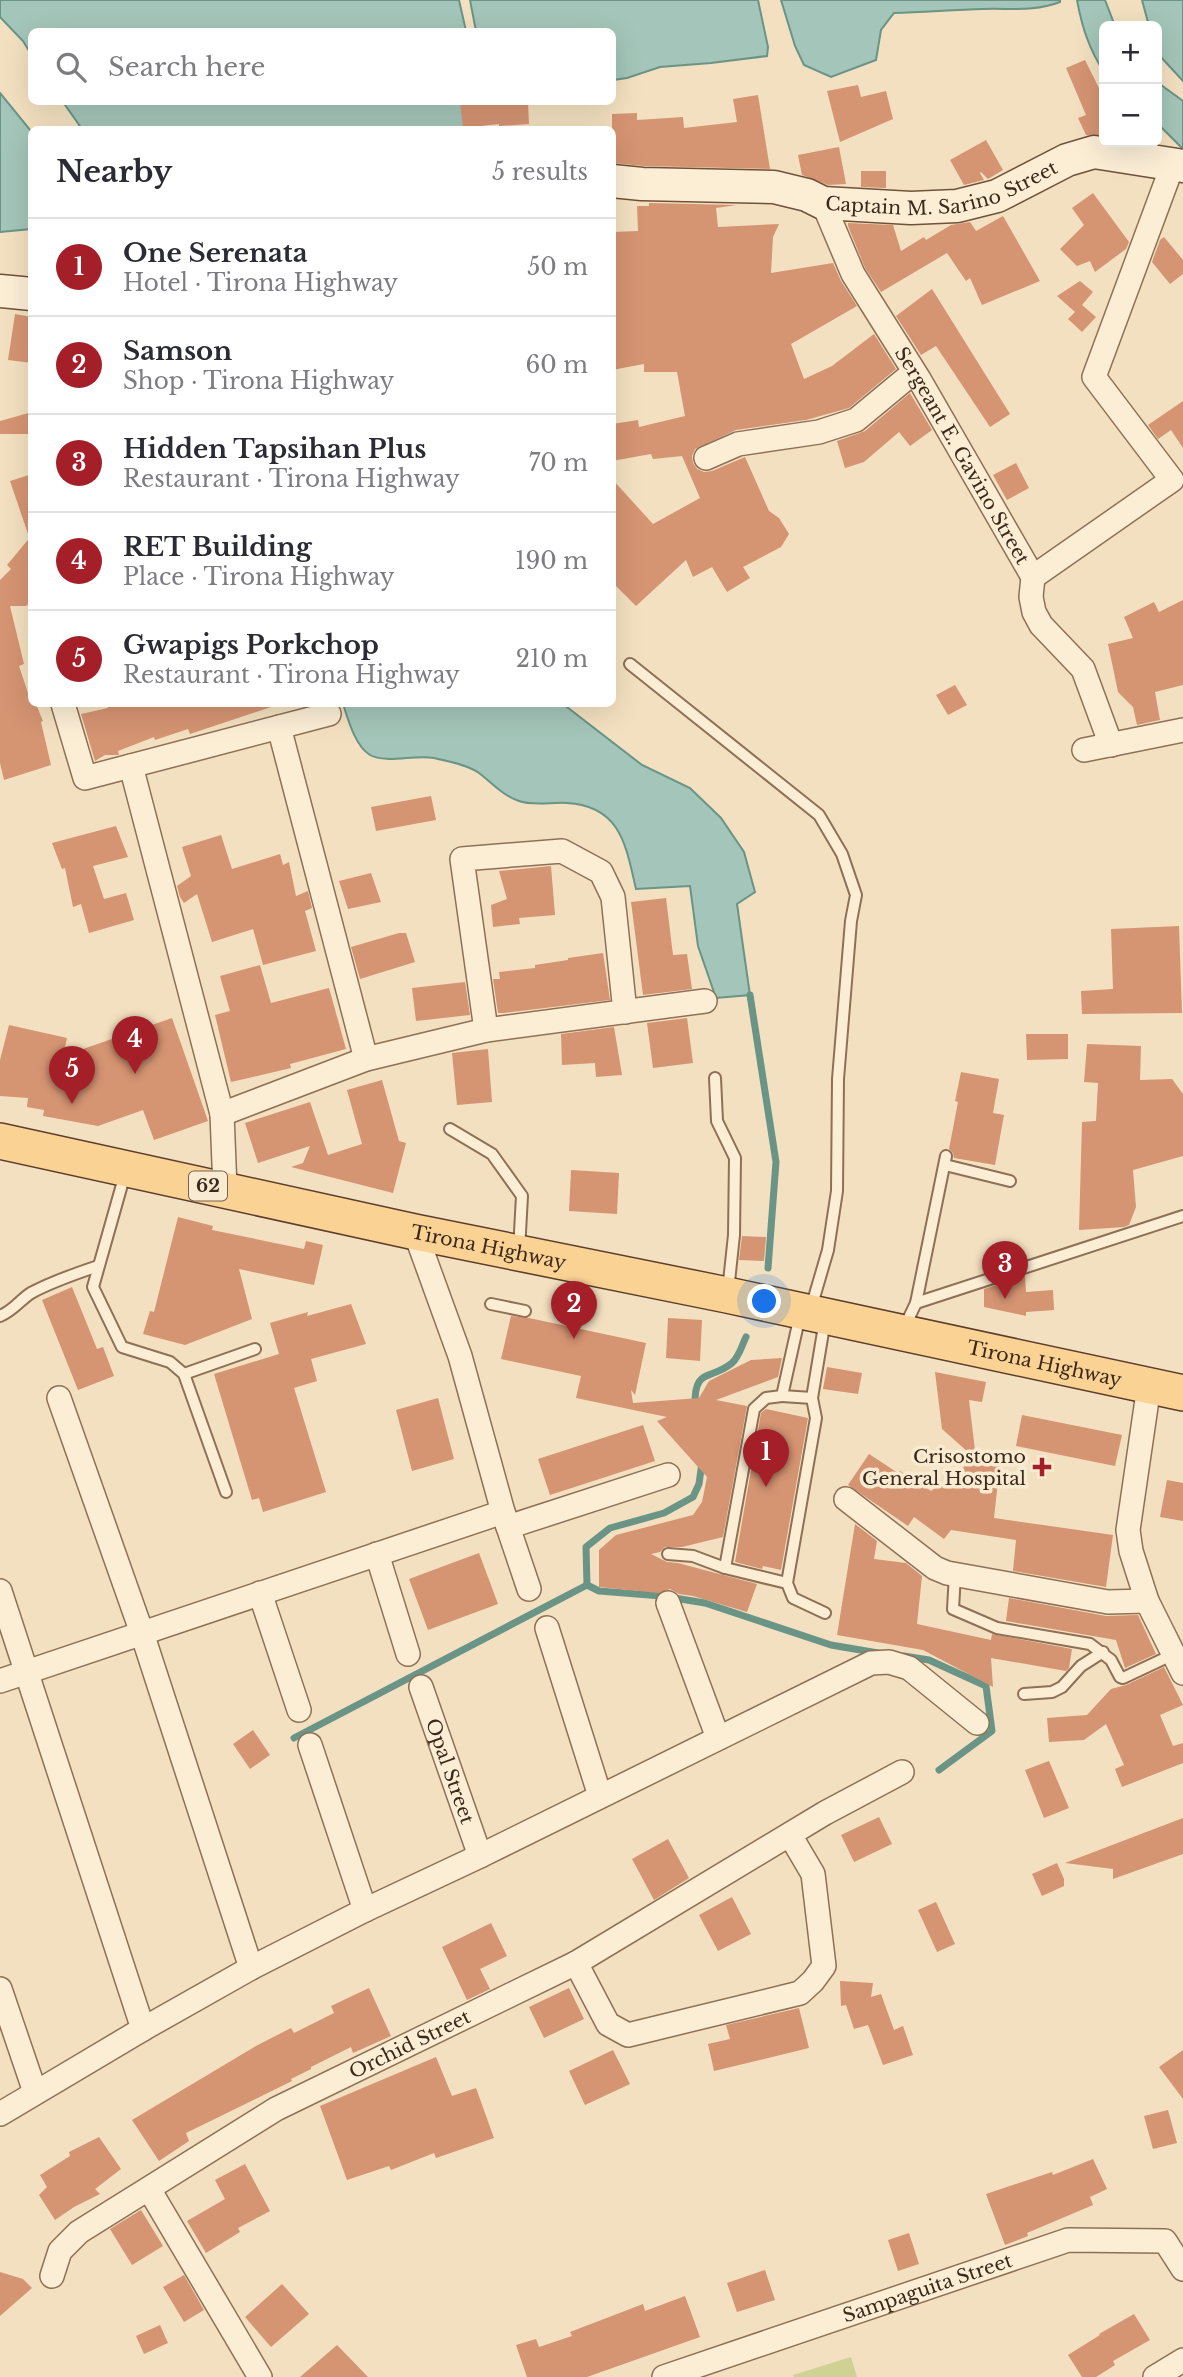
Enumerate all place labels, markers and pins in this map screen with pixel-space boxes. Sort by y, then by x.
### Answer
pin: 4 [112,1016,158,1074]
pin: 5 [49,1046,95,1104]
pin: 3 [982,1241,1028,1299]
pin: 2 [551,1281,597,1339]
pin: 1 [743,1429,789,1487]
place label: Crisostomo General Hospital [862,1445,1026,1490]
marker: Crisostomo General Hospital [1032,1457,1052,1477]

